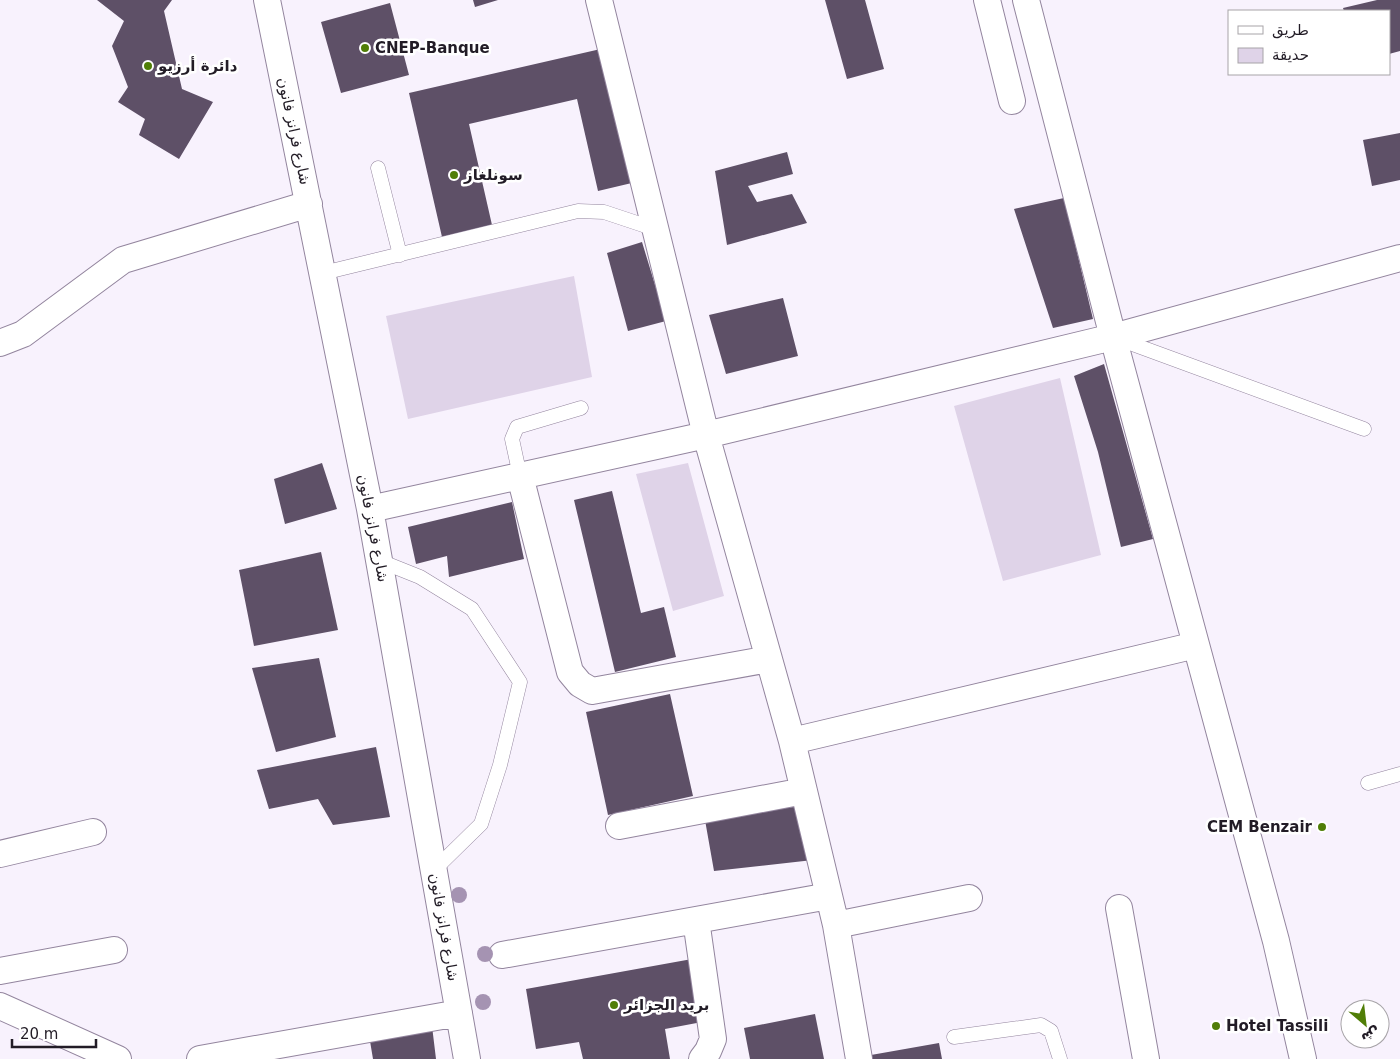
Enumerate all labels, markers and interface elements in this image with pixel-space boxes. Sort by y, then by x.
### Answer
legend [1228,10,1390,75]
text: طريق [1272,21,1309,39]
place label: CNEP-Banque [375,39,490,57]
marker: CNEP-Banque [359,42,371,54]
text: حديقة [1272,46,1309,64]
place label: دائرة أرزيو [157,56,238,75]
marker: دائرة أرزيو [142,60,154,72]
street label: شارع فرانز فانون [274,76,314,186]
place label: سونلغاز [463,166,523,184]
marker: سونلغاز [448,169,460,181]
street label: شارع فرانز فانون [354,472,392,584]
place label: CEM Benzair [1207,818,1313,836]
marker: CEM Benzair [1316,821,1328,833]
street label: شارع فرانز فانون [426,871,462,983]
place label: بريد الجزائر [623,996,710,1014]
marker: بريد الجزائر [608,999,620,1011]
north arrow [1340,999,1390,1049]
scale bar [12,1016,96,1048]
place label: Hotel Tassili [1226,1017,1328,1035]
marker: Hotel Tassili [1210,1020,1222,1032]
text: ش [1359,1024,1383,1047]
text: 20 m [20,1025,58,1043]

